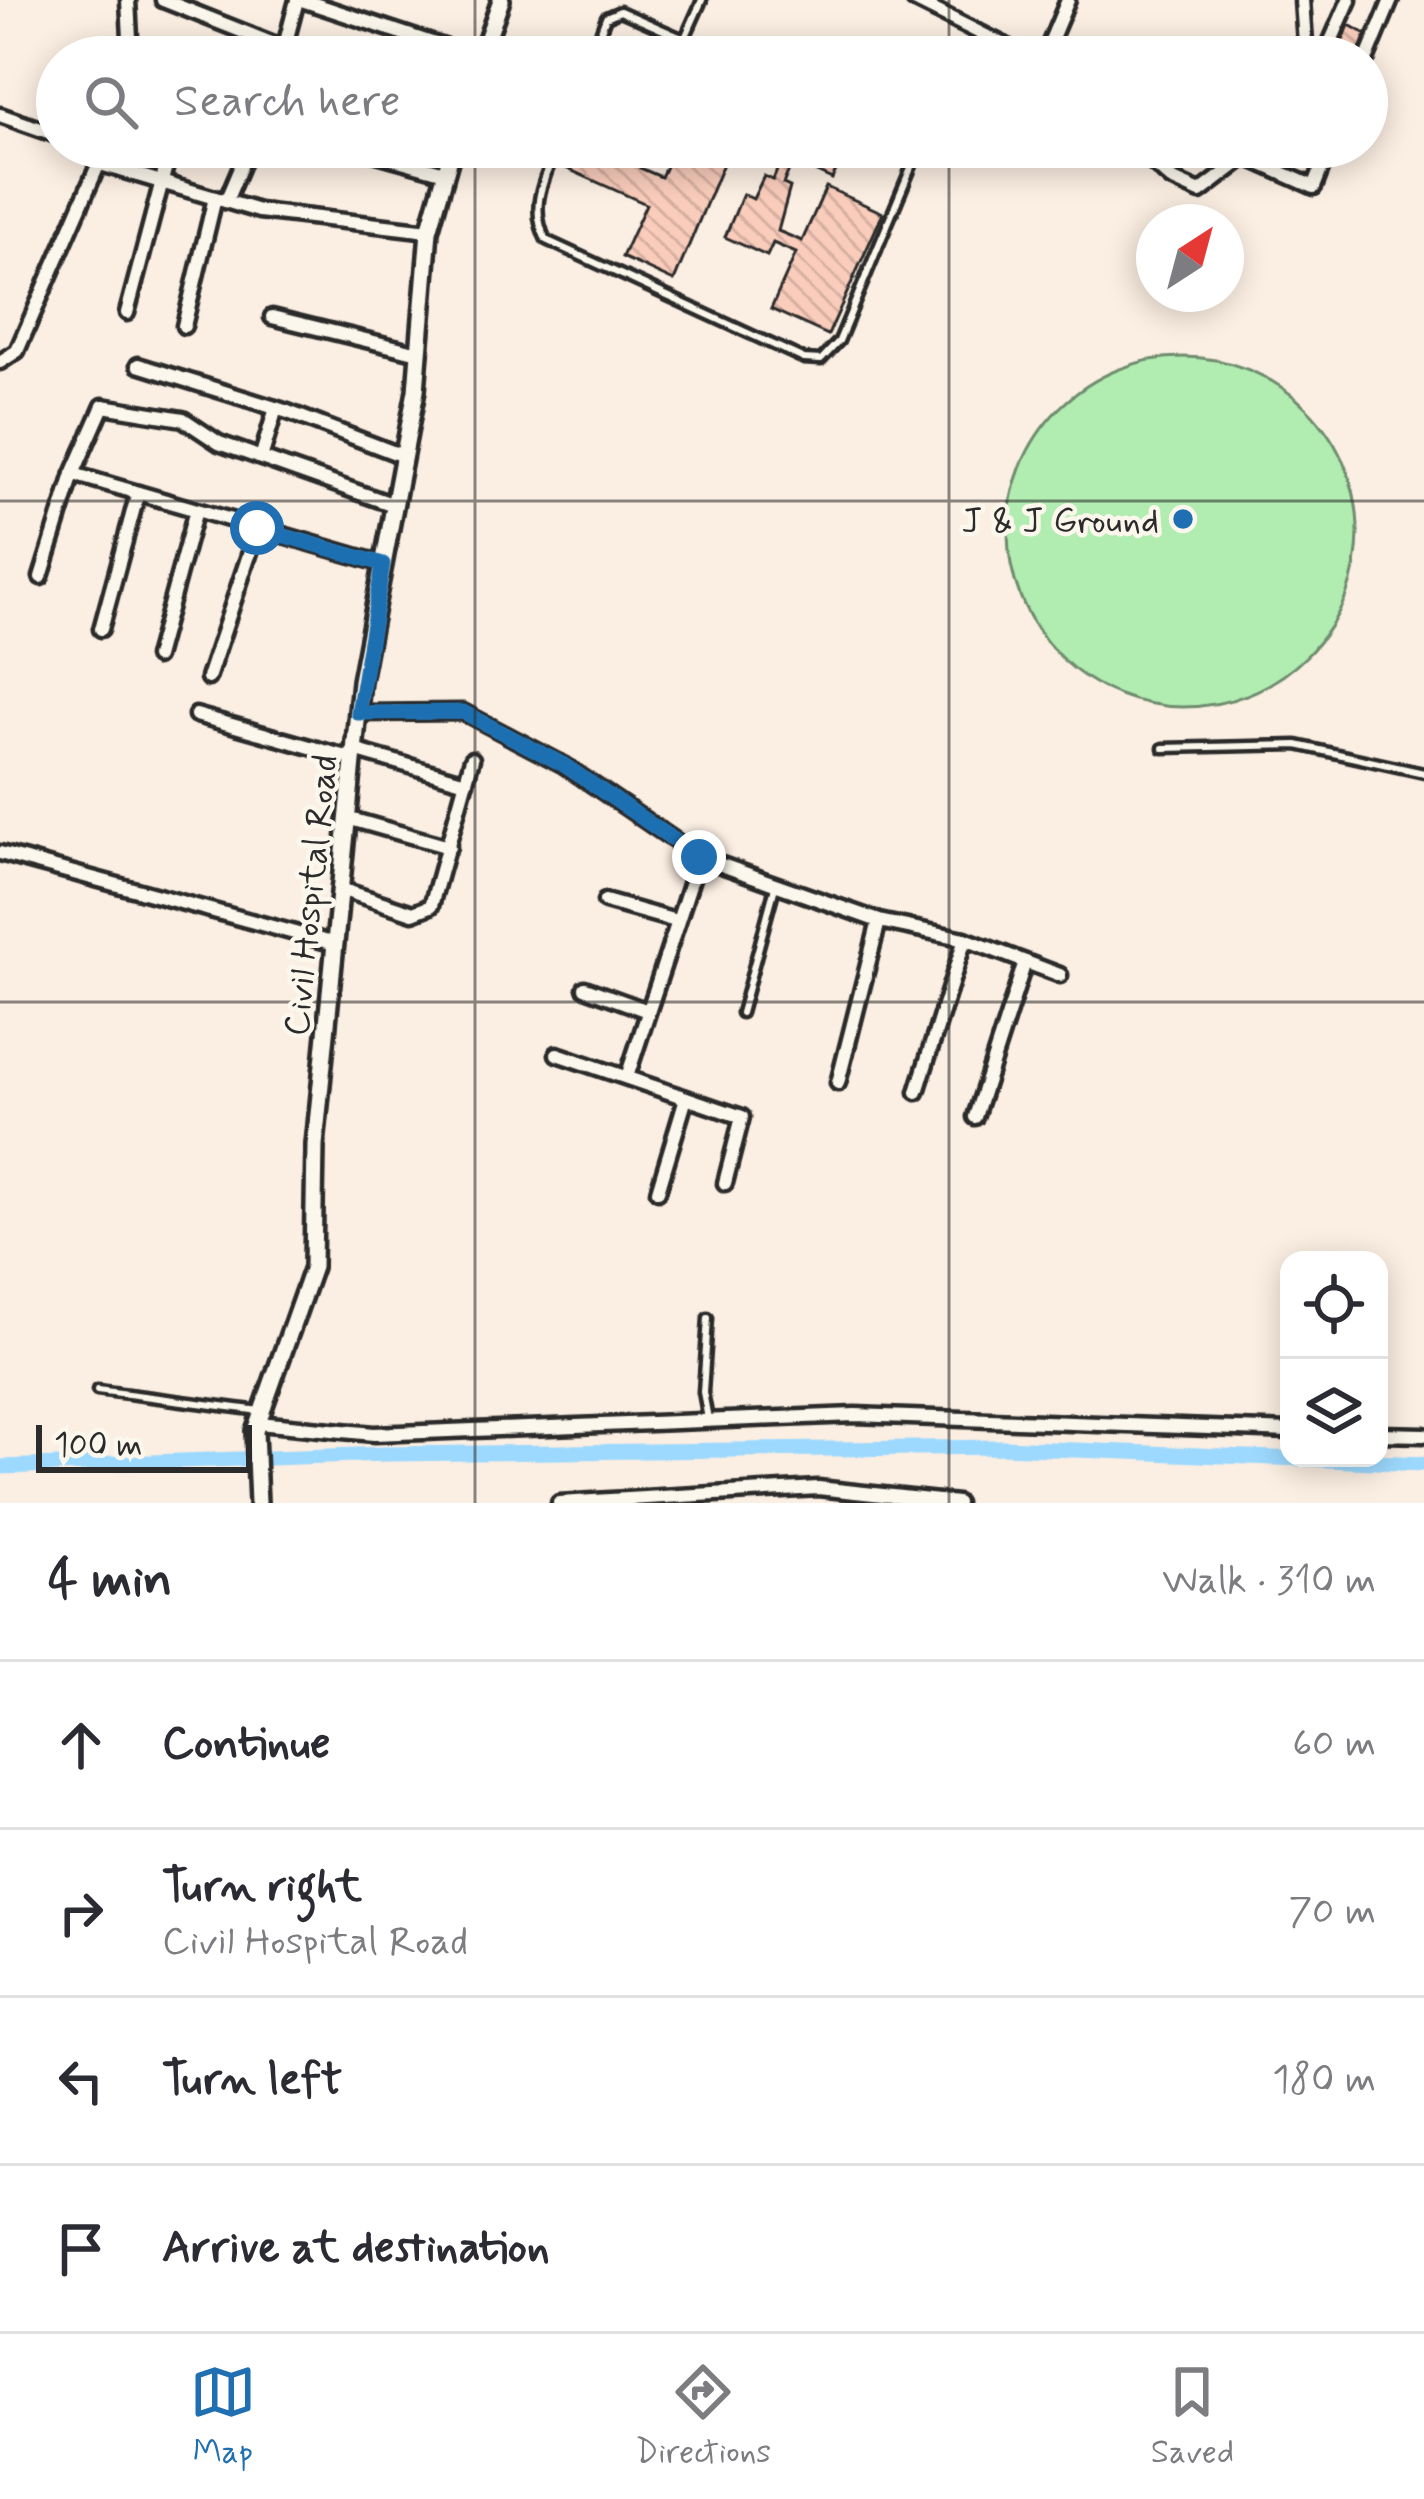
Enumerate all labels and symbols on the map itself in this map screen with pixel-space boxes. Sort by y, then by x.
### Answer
north arrow [1136,204,1244,312]
place label: J & J Ground [962,499,1159,546]
route start [230,501,284,555]
marker: J & J Ground [1170,506,1196,532]
street label: Civil Hospital Road [274,752,351,1038]
route end [672,830,726,884]
scale bar [36,1419,252,1472]

